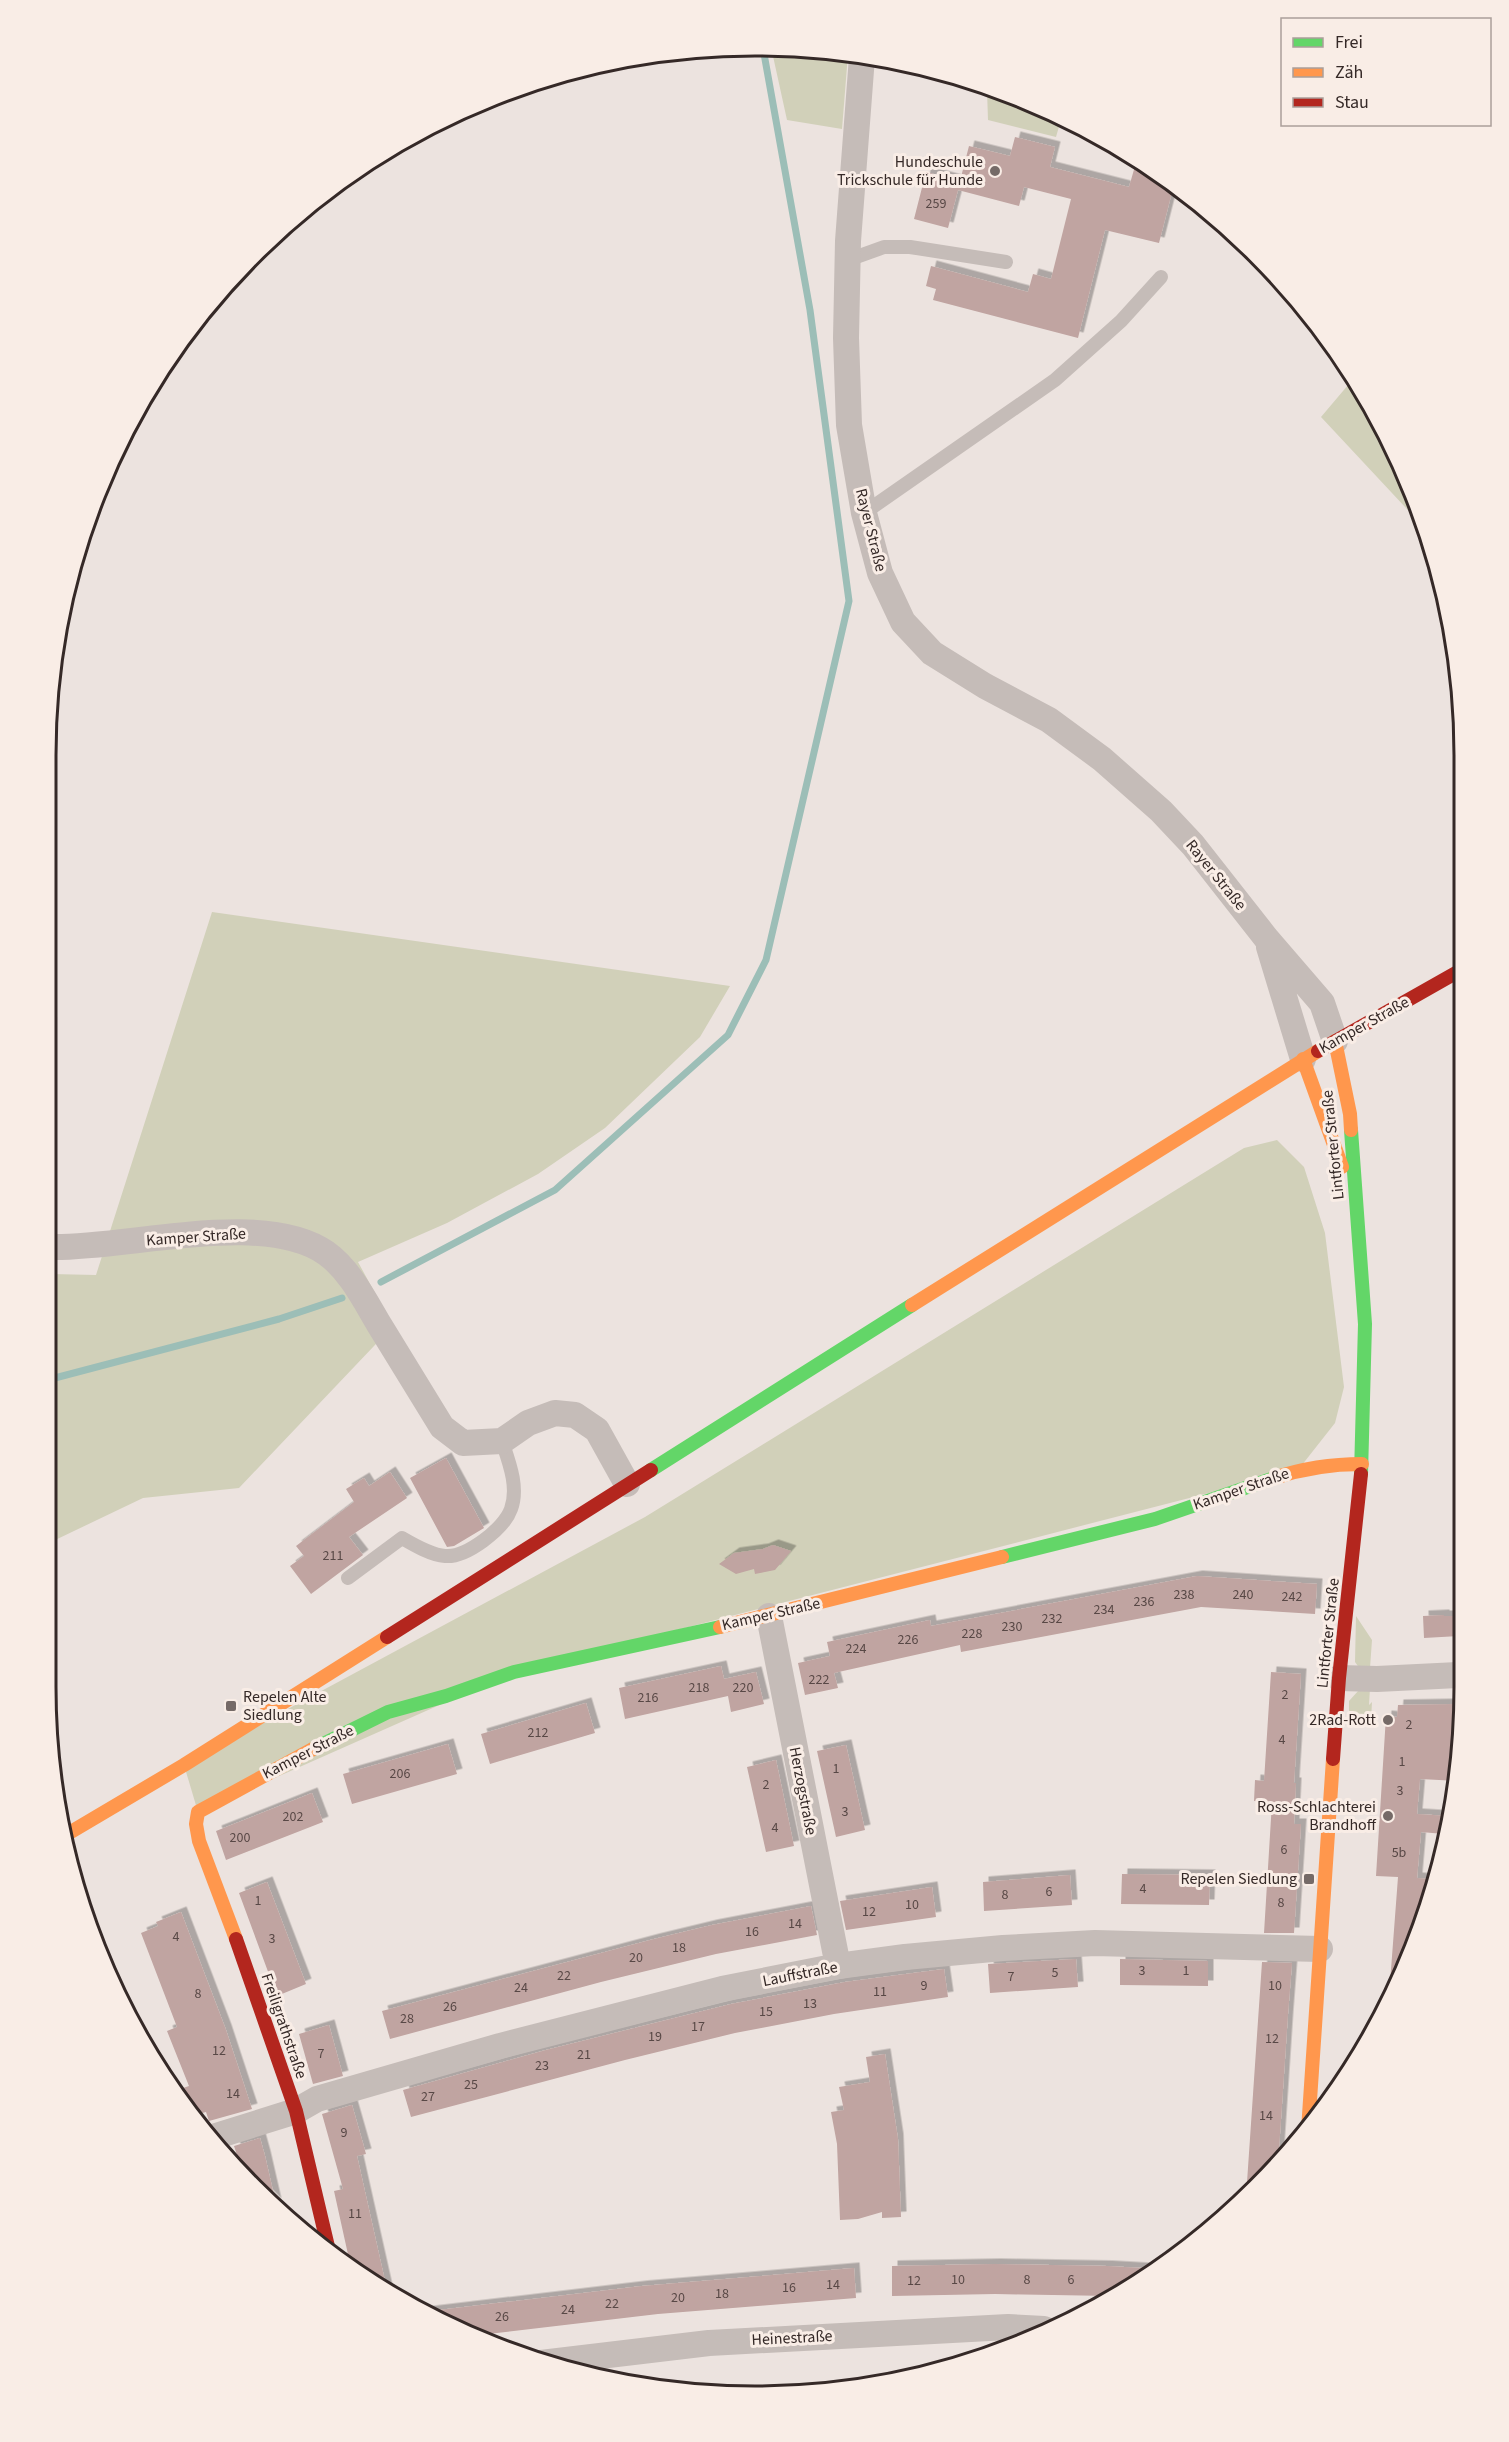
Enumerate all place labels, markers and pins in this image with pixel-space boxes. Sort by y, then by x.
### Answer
place label: Hundeschule Trickschule für Hunde [837,151,983,191]
marker: Hundeschule Trickschule für Hunde [988,164,1002,178]
place label: Repelen Alte Siedlung [243,1686,327,1726]
marker: Repelen Alte Siedlung [224,1699,238,1713]
place label: 2Rad-Rott [1309,1709,1377,1731]
marker: 2Rad-Rott [1381,1713,1395,1727]
place label: Ross-Schlachterei Brandhoff [1257,1796,1377,1836]
marker: Ross-Schlachterei Brandhoff [1381,1809,1395,1823]
place label: Repelen Siedlung [1180,1868,1297,1890]
marker: Repelen Siedlung [1302,1872,1316,1886]

